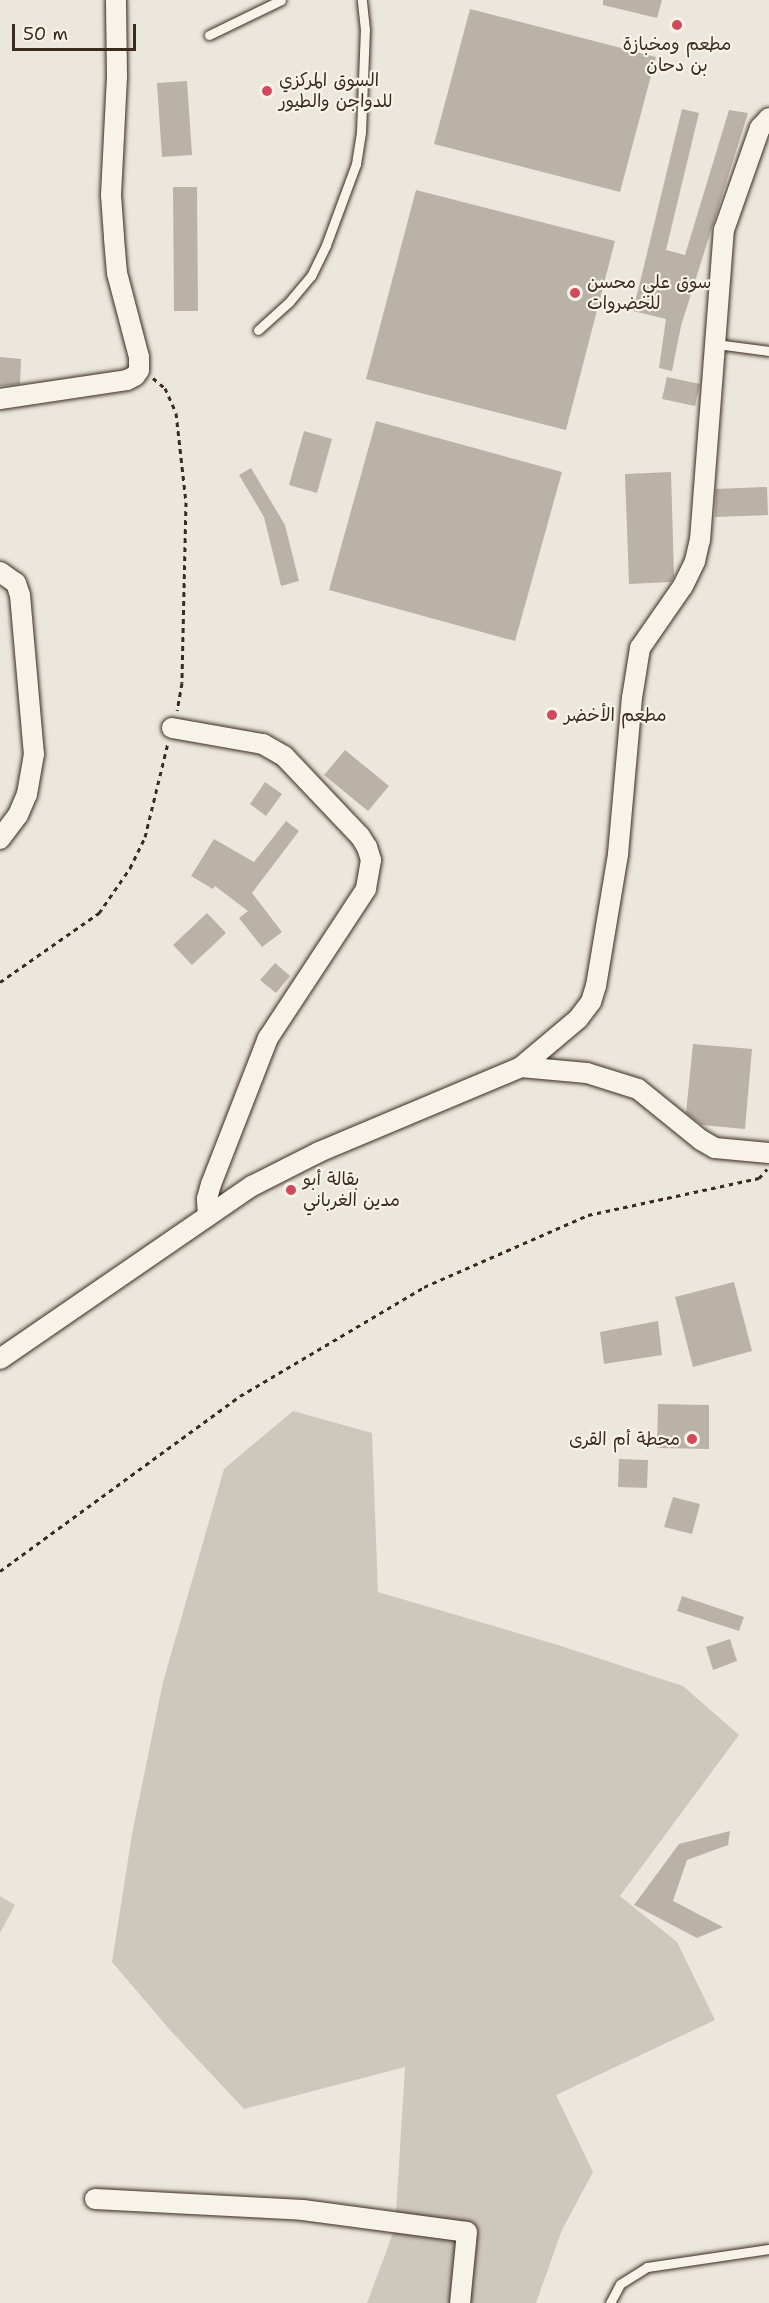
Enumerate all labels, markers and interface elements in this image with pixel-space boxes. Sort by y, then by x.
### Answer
scale bar [15,12,140,50]
marker: مطعم ومخبازة بن دحان [670,18,684,32]
text: 50 m [23,22,68,46]
place label: مطعم ومخبازة بن دحان [623,34,731,76]
place label: السوق المركزي للدواجن والطيور [279,70,393,112]
marker: السوق المركزي للدواجن والطيور [260,84,274,98]
place label: سوق علي محسن للخضروات [587,272,711,314]
marker: سوق علي محسن للخضروات [568,286,582,300]
place label: مطعم الأخضر [564,704,667,726]
marker: مطعم الأخضر [545,708,559,722]
place label: بقالة أبو مدين الغرباني [303,1169,400,1212]
marker: بقالة أبو مدين الغرباني [284,1183,298,1197]
place label: محطة أم القرى [569,1428,680,1450]
marker: محطة أم القرى [685,1432,699,1446]

